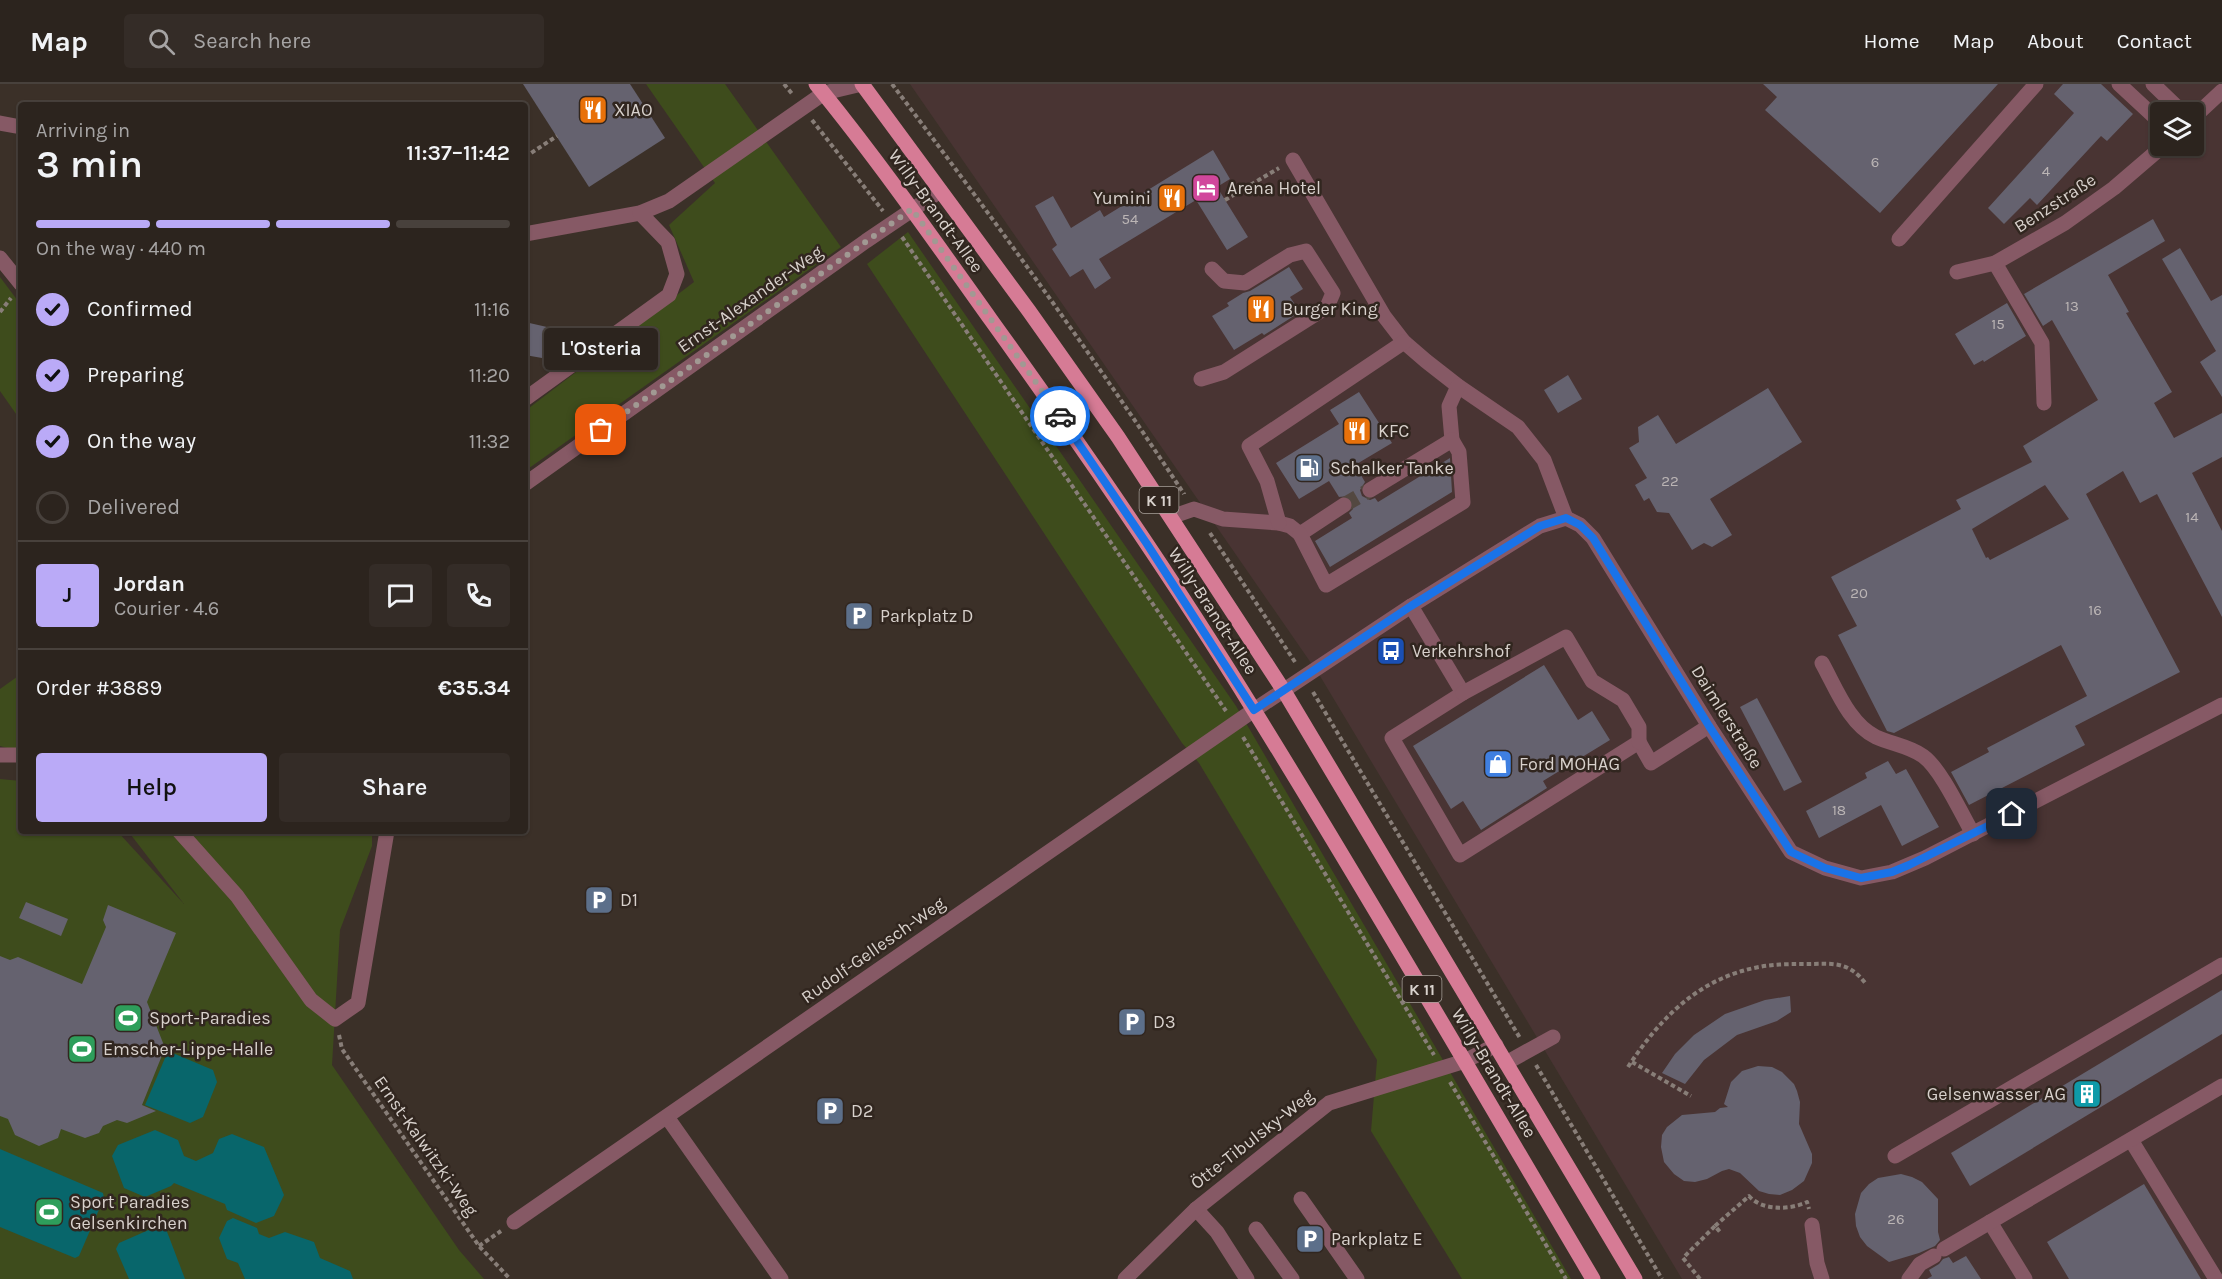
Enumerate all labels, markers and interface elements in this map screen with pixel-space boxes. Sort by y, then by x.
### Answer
search box [124,14,544,68]
text: Map [30,25,88,58]
icon: search [145,25,178,58]
text: Search here [193,28,311,54]
text: Home [1864,29,1920,53]
text: Map [1953,29,1994,53]
text: About [2027,29,2084,53]
text: Contact [2117,29,2192,53]
restaurant icon: XIAO [577,94,609,126]
place label: XIAO [614,99,653,121]
map controls [2150,102,2204,156]
button: layers [2150,102,2204,156]
text: Arriving in [36,119,130,142]
text: 11:37–11:42 [406,140,510,166]
text: 3 min [36,141,143,187]
street label: Willy-Brandt-Allee [884,145,988,277]
house number: 6 [1871,153,1879,171]
house number: 4 [2042,162,2051,180]
street label: Benzstraße [2010,169,2100,237]
hotel icon: Arena Hotel [1190,172,1222,204]
place label: Arena Hotel [1227,177,1321,199]
restaurant icon: Yumini [1156,182,1188,214]
place label: Yumini [1093,187,1151,209]
house number: 54 [1122,210,1139,228]
text: On the way · 440 m [36,237,206,260]
street label: Ernst-Alexander-Weg [673,241,827,357]
icon: check [36,293,69,326]
restaurant icon: Burger King [1245,293,1277,325]
text: Confirmed [87,296,193,322]
house number: 13 [2065,297,2079,315]
text: 11:16 [474,298,510,321]
place label: Burger King [1282,298,1378,320]
house number: 15 [1991,315,2005,333]
callout: L'Osteria [544,328,658,370]
text: L'Osteria [561,337,641,360]
icon: check [36,359,69,392]
text: Preparing [87,362,184,388]
text: 11:20 [469,364,510,387]
courier [1030,386,1090,446]
icon: car [1044,400,1077,433]
pin [575,404,626,455]
icon: bag [584,413,617,446]
restaurant icon: KFC [1341,415,1373,447]
place label: KFC [1378,420,1409,442]
icon: check [36,425,69,458]
text: On the way [87,428,196,454]
text: 11:32 [469,430,510,453]
fuel station icon: Schalker Tanke [1293,452,1325,484]
place label: Schalker Tanke [1330,457,1454,479]
house number: 22 [1661,472,1679,490]
road number: K 11 [1140,487,1178,513]
text: Delivered [87,494,180,520]
house number: 14 [2185,508,2199,526]
street label: Willy-Brandt-Allee [1164,543,1262,679]
button: chat [369,564,432,627]
button: phone [447,564,510,627]
text: Jordan [114,571,185,597]
text: J [63,582,72,608]
house number: 20 [1850,584,1868,602]
text: Courier · 4.6 [114,597,219,620]
parking icon: Parkplatz D [843,600,875,632]
house number: 16 [2088,601,2102,619]
place label: Parkplatz D [880,605,973,627]
bus stop icon: Verkehrshof [1375,635,1407,667]
place label: Verkehrshof [1412,640,1511,662]
street label: Daimlerstraße [1686,661,1768,773]
text: Order #3889 [36,675,162,701]
text: €35.34 [438,675,510,701]
shop icon: Ford MOHAG [1482,748,1514,780]
button: Help [36,753,267,822]
button: Share [279,753,510,822]
place label: Ford MOHAG [1519,753,1620,775]
pin [1986,788,2037,839]
icon: home [1995,797,2028,830]
house number: 18 [1832,801,1846,819]
parking icon: D1 [583,884,615,916]
place label: D1 [620,889,638,911]
street label: Rudolf-Gellesch-Weg [797,892,949,1008]
road number: K 11 [1402,976,1442,1002]
sports icon: Sport-Paradies [112,1002,144,1034]
street label: Willy-Brandt-Allee [1447,1004,1541,1142]
parking icon: D3 [1116,1006,1148,1038]
place label: Sport-Paradies [149,1007,271,1029]
place label: D3 [1153,1011,1176,1033]
sports icon: Emscher-Lippe-Halle [66,1033,98,1065]
place label: Emscher-Lippe-Halle [103,1038,273,1060]
street label: Ernst-Kalwitzki-Weg [369,1072,483,1220]
building icon: Gelsenwasser AG [2071,1078,2103,1110]
place label: Gelsenwasser AG [1927,1083,2066,1105]
street label: Ötte-Tibulsky-Weg [1186,1084,1318,1194]
parking icon: D2 [814,1095,846,1127]
place label: D2 [851,1100,873,1122]
place label: Sport Paradies Gelsenkirchen [70,1191,190,1234]
sports icon: Sport Paradies Gelsenkirchen [33,1196,65,1228]
house number: 26 [1887,1210,1905,1228]
parking icon: Parkplatz E [1294,1223,1326,1255]
place label: Parkplatz E [1331,1228,1423,1250]

